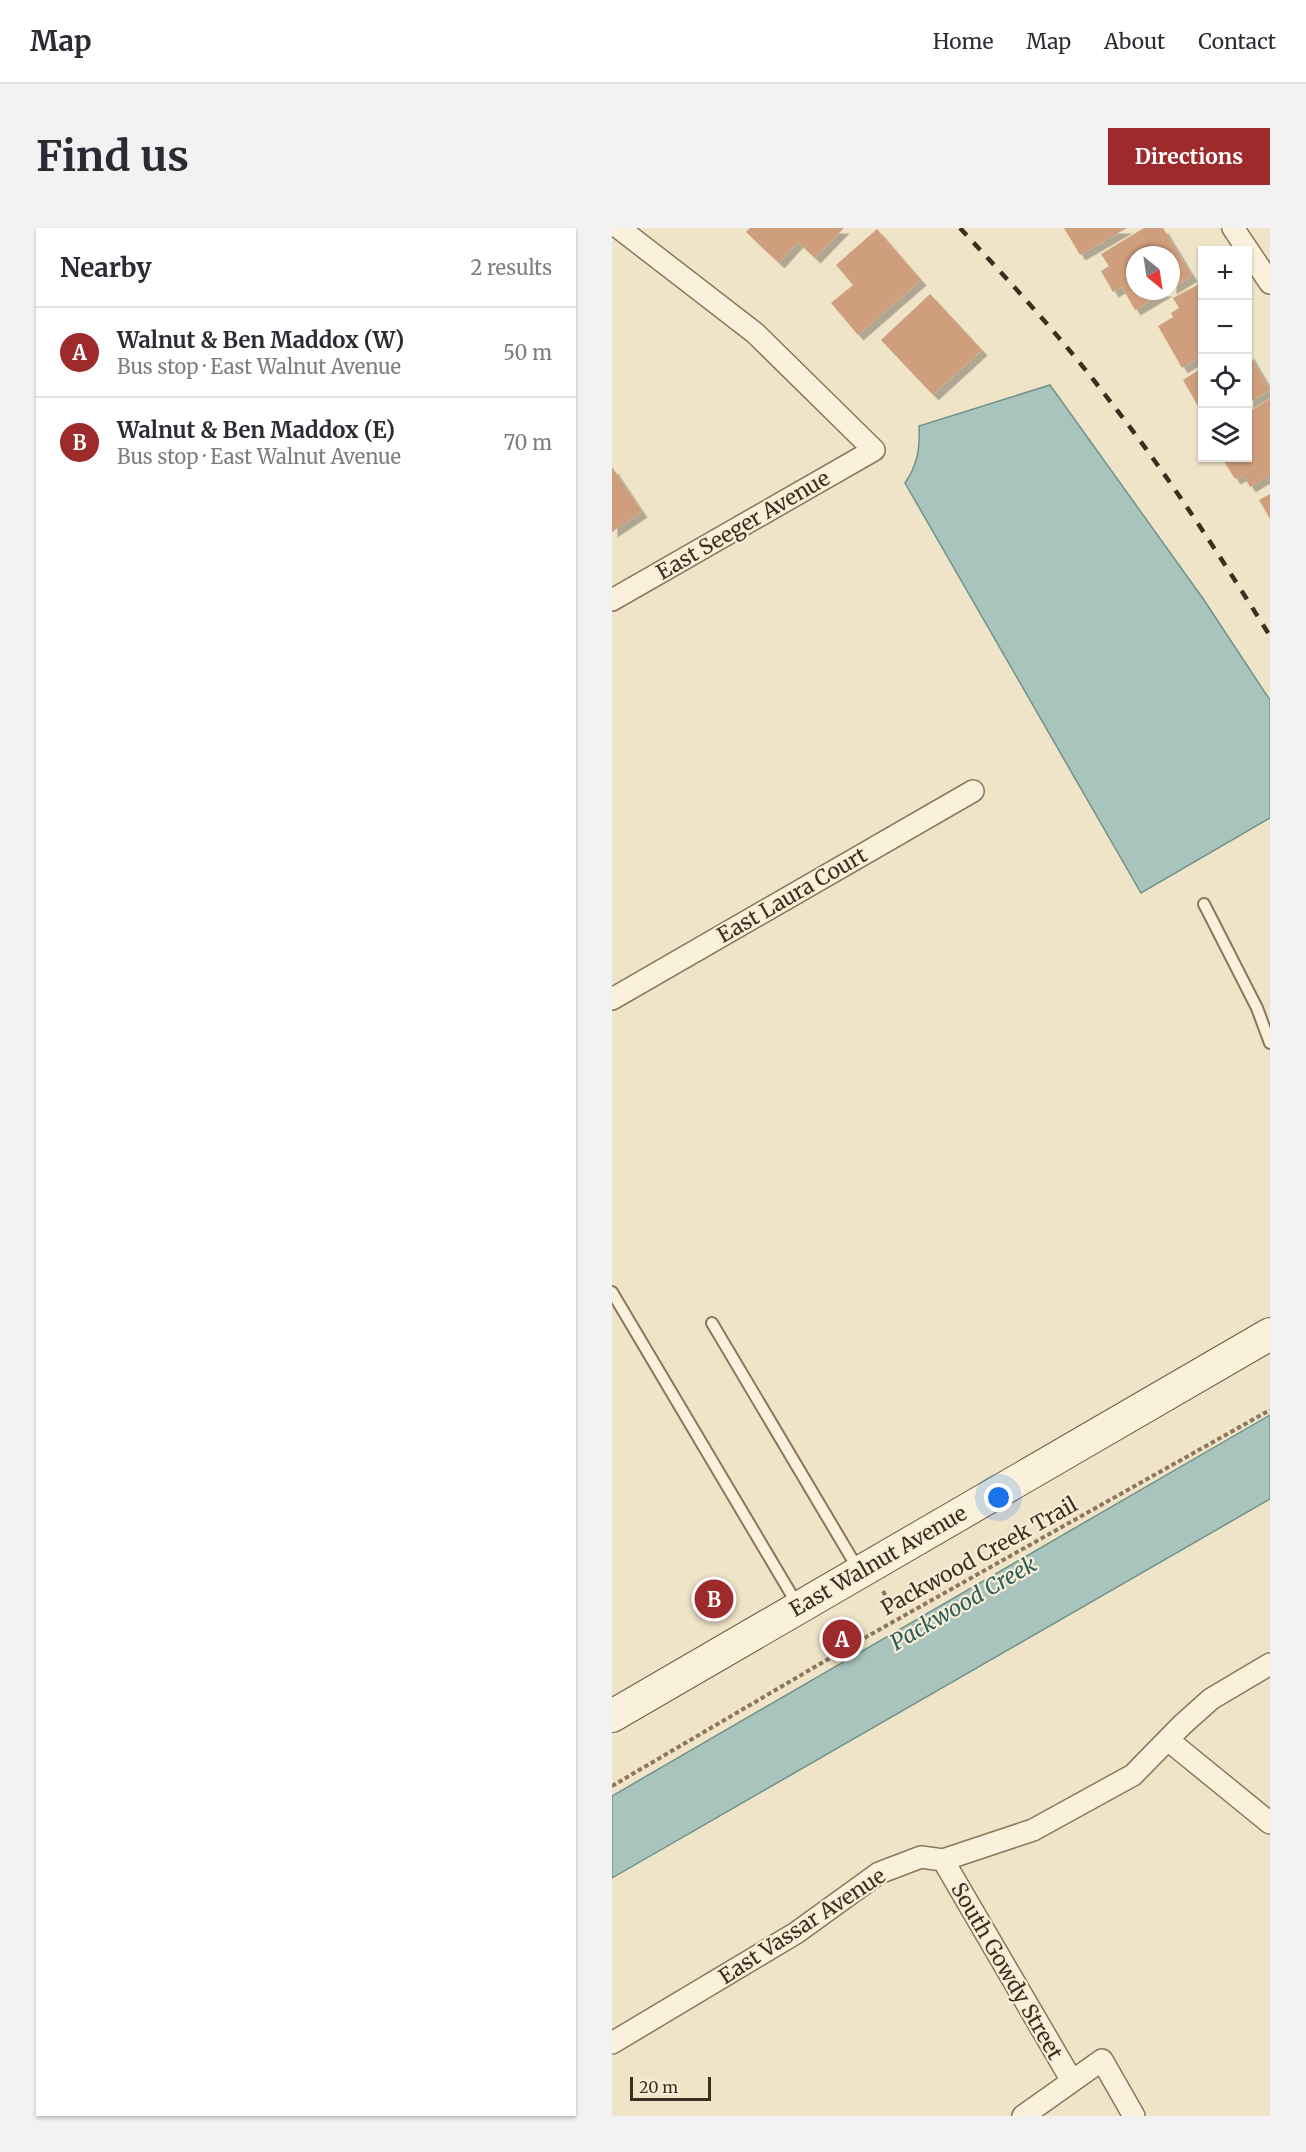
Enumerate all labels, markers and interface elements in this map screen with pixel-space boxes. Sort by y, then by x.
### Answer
text: Map [30,23,92,59]
text: Home [933,28,993,55]
text: Map [1026,28,1071,55]
text: About [1104,28,1165,55]
text: Contact [1198,28,1276,55]
button: Directions [1108,128,1270,185]
text: Find us [36,130,189,182]
north arrow [1126,246,1180,300]
map controls [1198,246,1252,462]
button: + [1198,246,1252,300]
text: Nearby [60,251,152,284]
text: 2 results [470,255,552,280]
button: − [1198,300,1252,354]
text: Walnut & Ben Maddox (W) [117,326,404,354]
text: A [72,340,87,365]
text: 50 m [503,340,552,365]
text: Bus stop · East Walnut Avenue [117,354,401,379]
button: locate [1198,354,1252,408]
button: layers [1198,408,1252,462]
text: Walnut & Ben Maddox (E) [117,416,395,444]
text: B [73,430,86,455]
text: 70 m [504,430,552,455]
text: Bus stop · East Walnut Avenue [117,444,401,469]
street label: East Seeger Avenue [652,464,834,586]
street label: East Laura Court [712,841,872,949]
your location [984,1483,1013,1512]
street label: Packwood Creek Trail [877,1492,1081,1620]
street label: East Walnut Avenue [785,1499,971,1623]
water label: Packwood Creek [885,1551,1041,1655]
pin: B [694,1576,734,1622]
pin: A [822,1616,862,1662]
street label: East Vassar Avenue [714,1862,890,1990]
street label: South Gowdy Street [945,1878,1069,2064]
scale bar [630,2074,711,2102]
text: 20 m [639,2077,678,2097]

